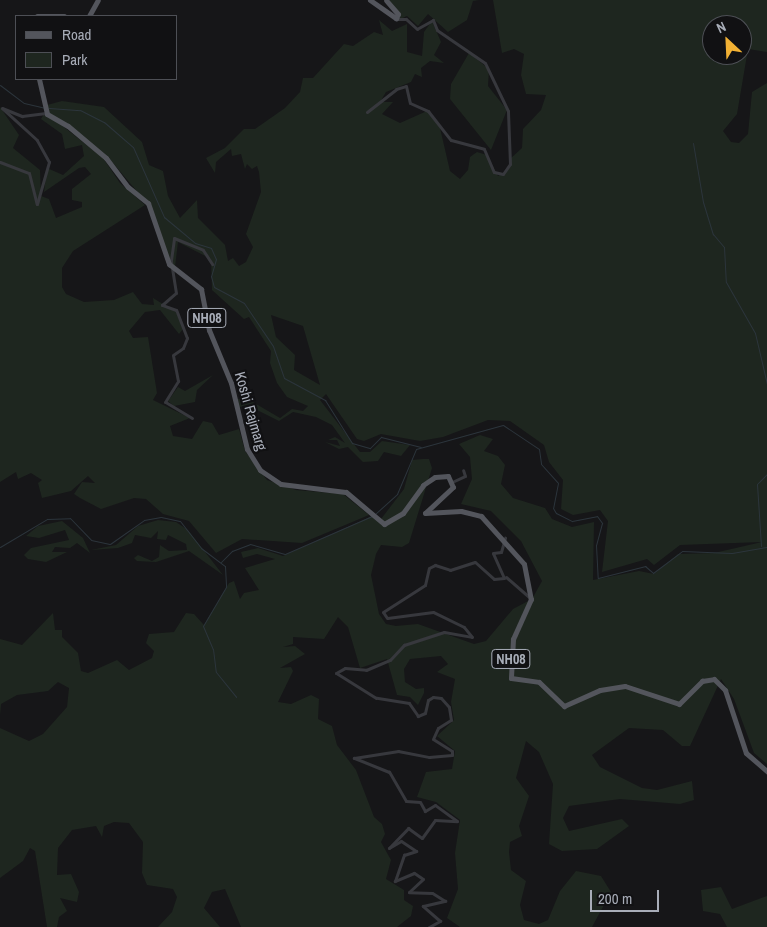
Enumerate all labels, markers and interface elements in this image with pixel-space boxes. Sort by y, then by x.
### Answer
legend [15,15,178,80]
north arrow [702,15,752,65]
text: N [714,17,729,37]
text: Road [62,24,91,45]
text: Park [62,49,87,70]
road number: NH08 [187,306,227,330]
street label: Koshi Rajmarg [231,369,271,453]
road number: NH08 [491,648,531,671]
scale bar [592,880,661,912]
text: 200 m [598,888,632,909]

